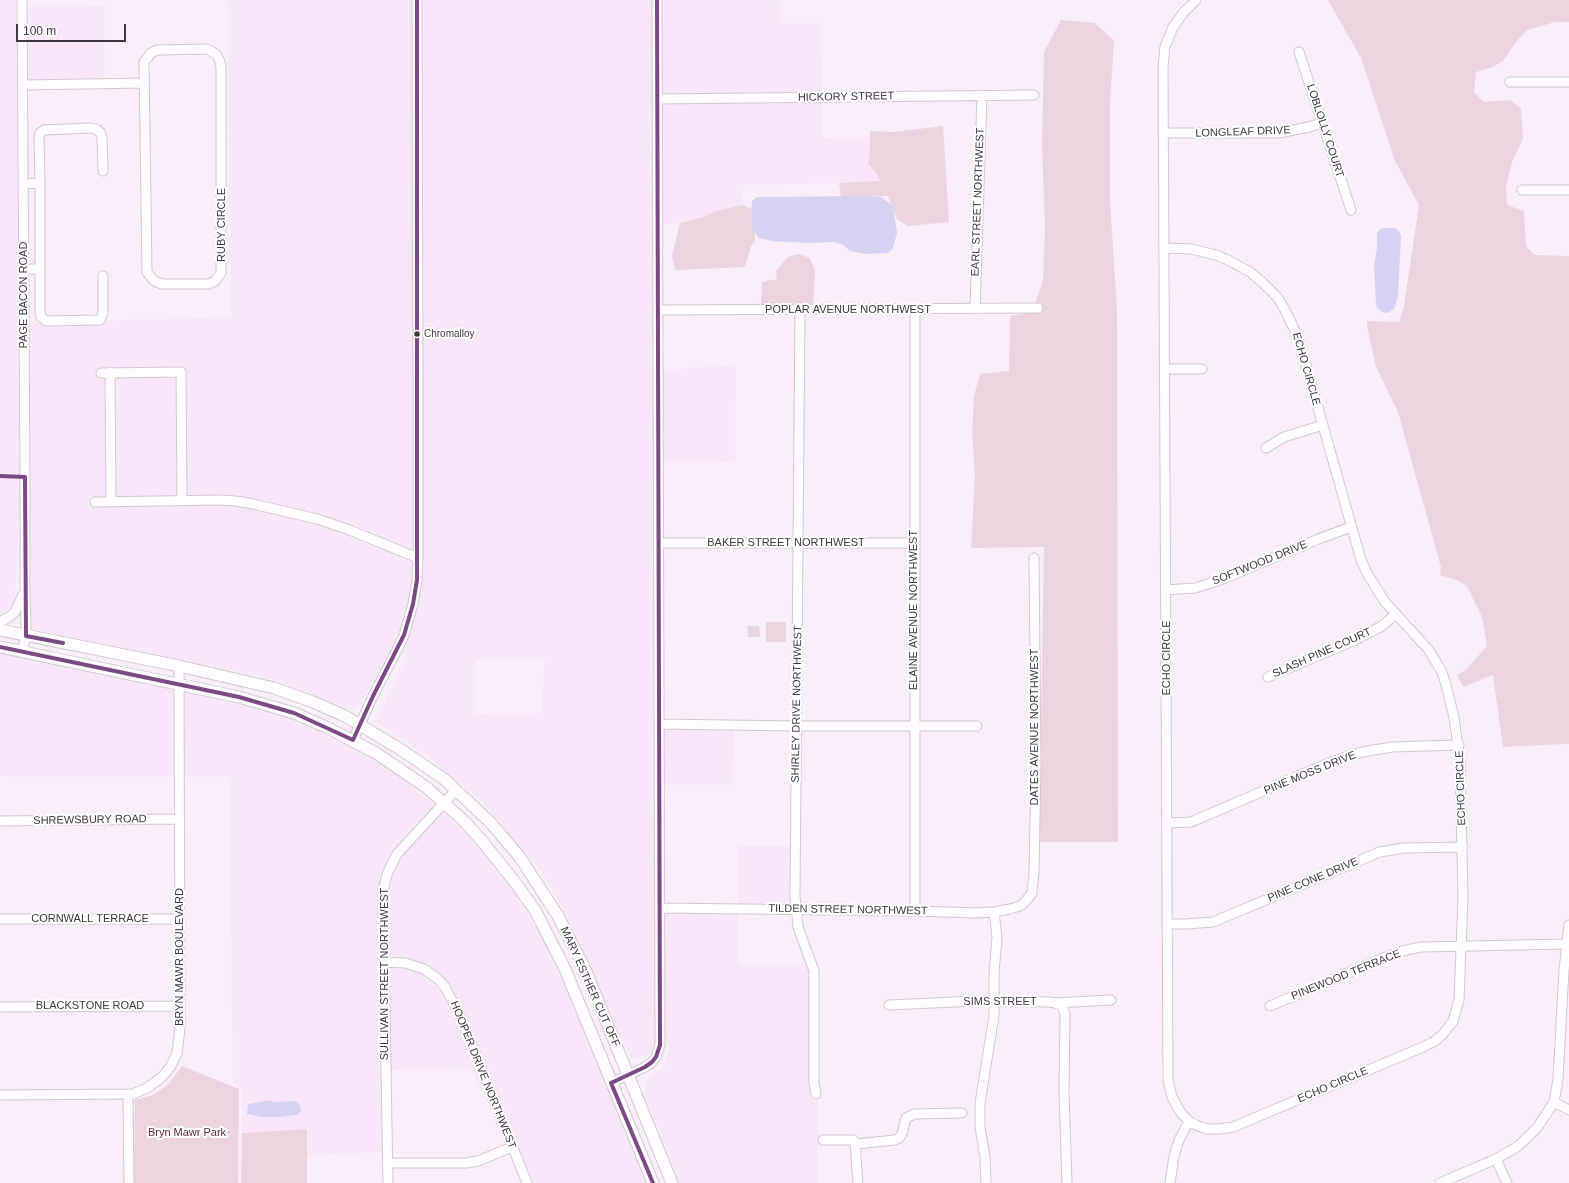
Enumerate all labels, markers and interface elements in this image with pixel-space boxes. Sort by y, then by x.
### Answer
scale bar [18,16,128,42]
text: 100 m [23,24,56,38]
street label: LOBLOLLY COURT [1304,83,1346,179]
street label: HICKORY STREET [798,90,894,104]
street label: LONGLEAF DRIVE [1195,124,1291,140]
street label: EARL STREET NORTHWEST [969,127,987,277]
street label: RUBY CIRCLE [215,188,229,262]
street label: PAGE BACON ROAD [17,242,31,348]
street label: POPLAR AVENUE NORTHWEST [765,303,931,317]
place label: Chromalloy [424,328,475,340]
marker: Chromalloy [412,329,422,339]
street label: ECHO CIRCLE [1289,331,1323,407]
street label: ELAINE AVENUE NORTHWEST [907,530,921,690]
street label: BAKER STREET NORTHWEST [707,536,865,550]
street label: SOFTWOOD DRIVE [1210,538,1310,588]
street label: ECHO CIRCLE [1160,620,1174,696]
street label: SHIRLEY DRIVE NORTHWEST [789,625,805,783]
street label: SLASH PINE COURT [1271,625,1373,681]
street label: DATES AVENUE NORTHWEST [1028,648,1042,806]
street label: PINE MOSS DRIVE [1262,749,1358,797]
street label: ECHO CIRCLE [1453,750,1469,826]
street label: SHREWSBURY ROAD [33,812,147,828]
street label: PINE CONE DRIVE [1266,855,1360,905]
street label: BRYN MAWR BOULEVARD [173,888,187,1026]
street label: SULLIVAN STREET NORTHWEST [378,888,392,1060]
street label: TILDEN STREET NORTHWEST [768,902,928,918]
street label: CORNWALL TERRACE [31,912,149,926]
street label: MARY ESTHER CUT OFF [558,925,622,1049]
street label: PINEWOOD TERRACE [1289,947,1403,1003]
street label: SIMS STREET [963,995,1037,1009]
street label: BLACKSTONE ROAD [36,999,144,1013]
street label: HOOPER DRIVE NORTHWEST [447,999,519,1151]
street label: ECHO CIRCLE [1296,1064,1370,1106]
park label: Bryn Mawr Park [148,1126,226,1140]

